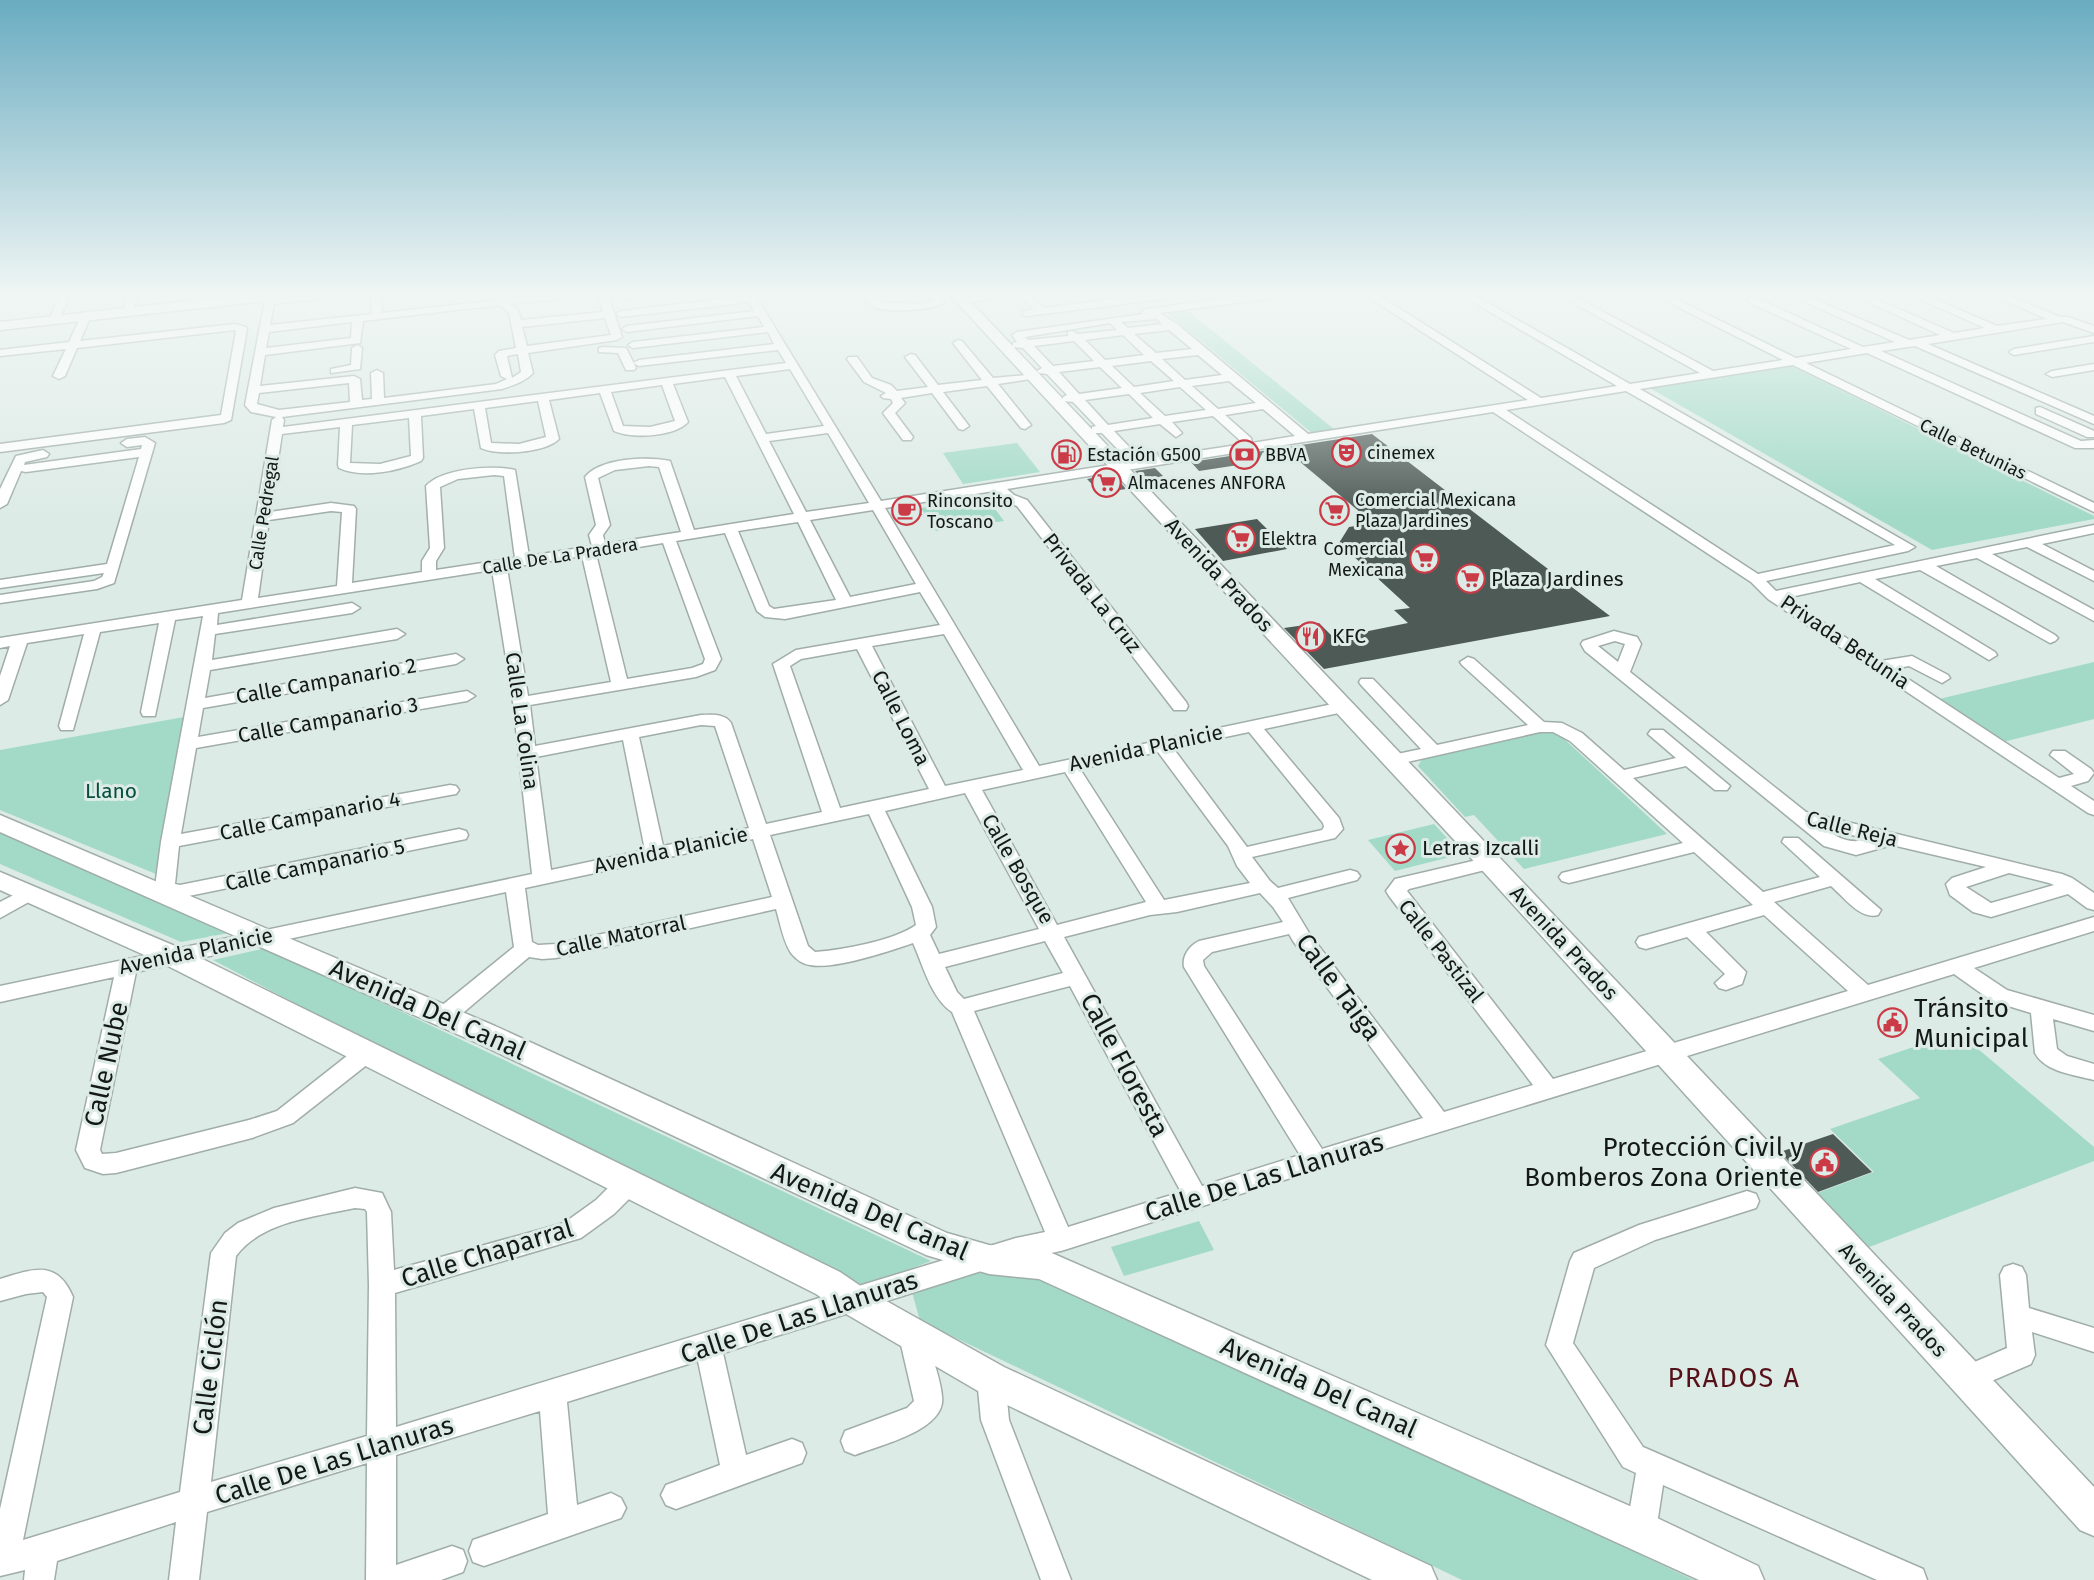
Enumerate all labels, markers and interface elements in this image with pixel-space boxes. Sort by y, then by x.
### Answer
street label: Calle Betunias [1916,414,2030,484]
theatre icon: cinemex [1330,437,1362,469]
fuel station icon: Estación G500 [1050,439,1082,471]
bank icon: BBVA [1228,439,1260,471]
place label: cinemex [1367,442,1435,464]
place label: Estación G500 [1087,444,1201,466]
place label: BBVA [1265,444,1307,466]
street label: Calle Pedregal [244,454,284,572]
supermarket icon: Almacenes ANFORA [1091,467,1123,499]
place label: Almacenes ANFORA [1128,472,1286,494]
place label: Comercial Mexicana Plaza Jardines [1355,489,1516,532]
place label: Rinconsito Toscano [927,490,1013,533]
supermarket icon: Comercial Mexicana Plaza Jardines [1318,494,1350,526]
cafe icon: Rinconsito Toscano [890,495,922,527]
street label: Avenida Prados [1159,512,1279,638]
supermarket icon: Elektra [1224,523,1256,555]
street label: Privada La Cruz [1037,528,1147,658]
place label: Elektra [1261,528,1317,550]
street label: Calle De La Pradera [481,533,639,579]
place label: Comercial Mexicana [1324,538,1404,581]
supermarket icon: Comercial Mexicana [1409,543,1441,575]
supermarket icon: Plaza Jardines [1454,563,1486,595]
place label: Plaza Jardines [1491,566,1624,592]
street label: Privada Betunia [1775,589,1915,695]
restaurant icon: KFC [1295,620,1327,652]
place label: KFC [1332,623,1366,649]
street label: Calle La Colina [499,651,545,791]
street label: Calle Campanario 2 [234,652,418,710]
street label: Calle Loma [866,666,936,770]
street label: Calle Campanario 3 [236,691,420,749]
street label: Avenida Planicie [1067,719,1225,777]
park label: Llano [85,778,137,804]
street label: Calle Campanario 4 [218,786,402,846]
street label: Calle Reja [1804,805,1900,853]
street label: Calle Bosque [976,809,1060,929]
street label: Avenida Planicie [592,821,750,879]
place icon: Letras Izcalli [1385,832,1417,864]
street label: Calle Campanario 5 [223,833,407,897]
place label: Letras Izcalli [1422,835,1539,861]
street label: Avenida Prados [1504,880,1624,1006]
street label: Calle Pastizal [1393,894,1489,1008]
street label: Calle Matorral [554,910,688,962]
street label: Avenida Planicie [117,922,275,980]
street label: Calle Taiga [1289,928,1388,1047]
street label: Avenida Del Canal [325,952,531,1067]
street label: Calle Floresta [1074,988,1175,1142]
place label: Tránsito Municipal [1914,993,2029,1054]
street label: Calle Nube [78,999,135,1129]
public building icon: Tránsito Municipal [1877,1007,1909,1039]
street label: Calle De Las Llanuras [1141,1126,1387,1228]
place label: Protección Civil y Bomberos Zona Oriente [1524,1132,1803,1193]
public building icon: Protección Civil y Bomberos Zona Oriente [1808,1146,1840,1178]
street label: Avenida Del Canal [766,1156,974,1267]
street label: Calle Chaparral [397,1213,577,1294]
street label: Avenida Prados [1833,1237,1953,1363]
street label: Calle De Las Llanuras [677,1264,922,1370]
street label: Calle Ciclón [187,1297,234,1437]
street label: Avenida Del Canal [1216,1330,1422,1445]
district label: PRADOS A [1668,1362,1800,1394]
street label: Calle De Las Llanuras [211,1409,457,1511]

